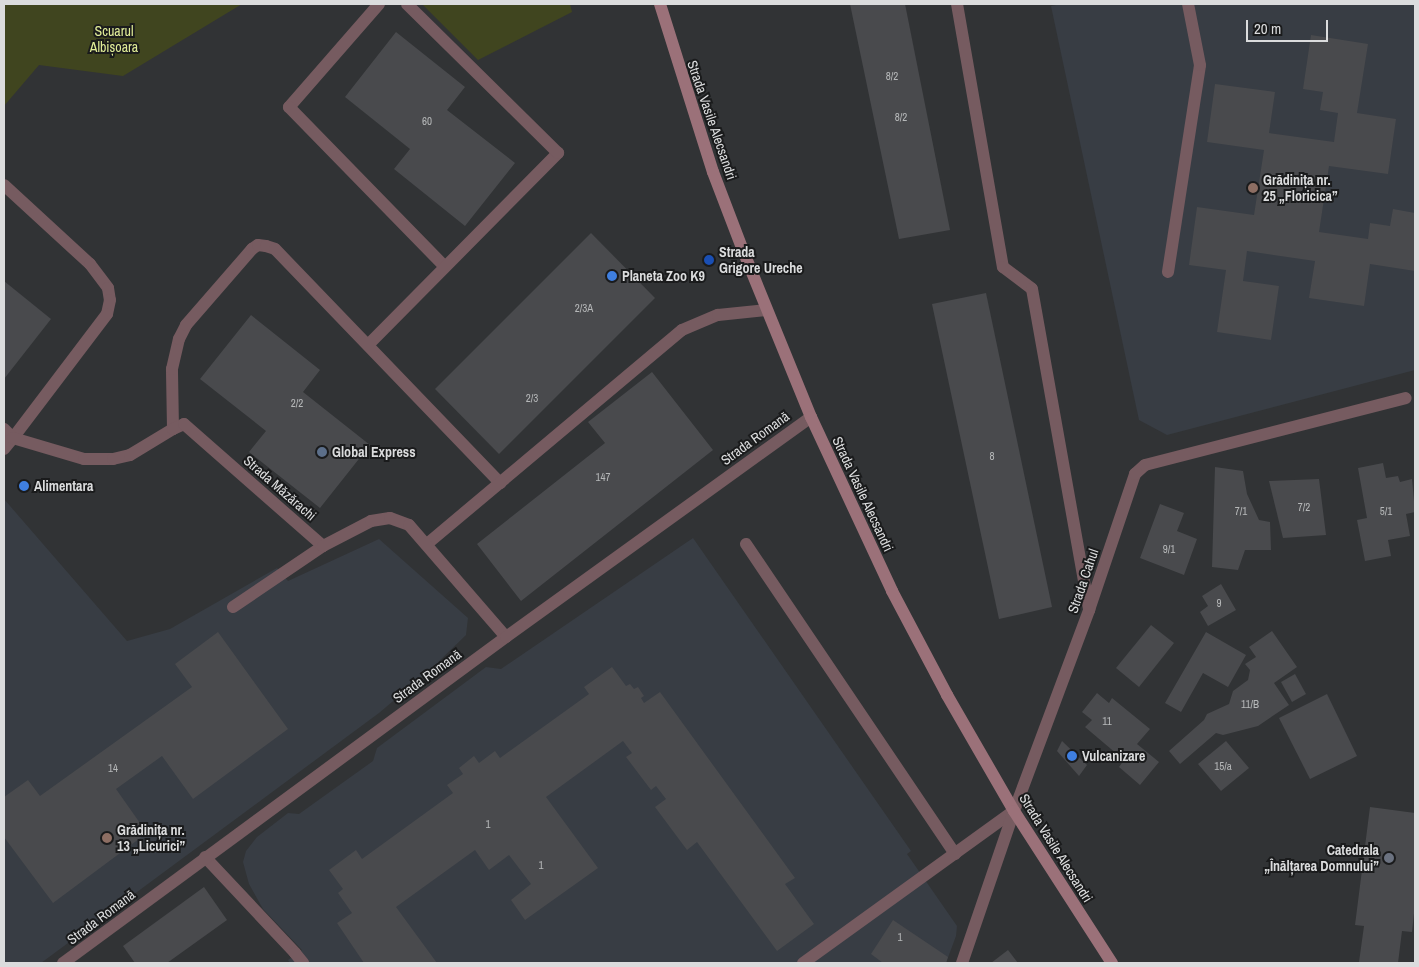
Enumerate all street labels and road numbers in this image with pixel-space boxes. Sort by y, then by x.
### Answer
street label: Strada Vasile Alecsandri [684,58,740,182]
street label: Strada Romană [718,408,792,468]
street label: Strada Vasile Alecsandri [829,434,897,554]
street label: Strada Măzărachi [240,452,320,524]
street label: Strada Cahul [1064,547,1102,615]
street label: Strada Romană [390,646,464,706]
street label: Strada Vasile Alecsandri [1016,790,1096,906]
street label: Strada Romană [64,886,138,948]

